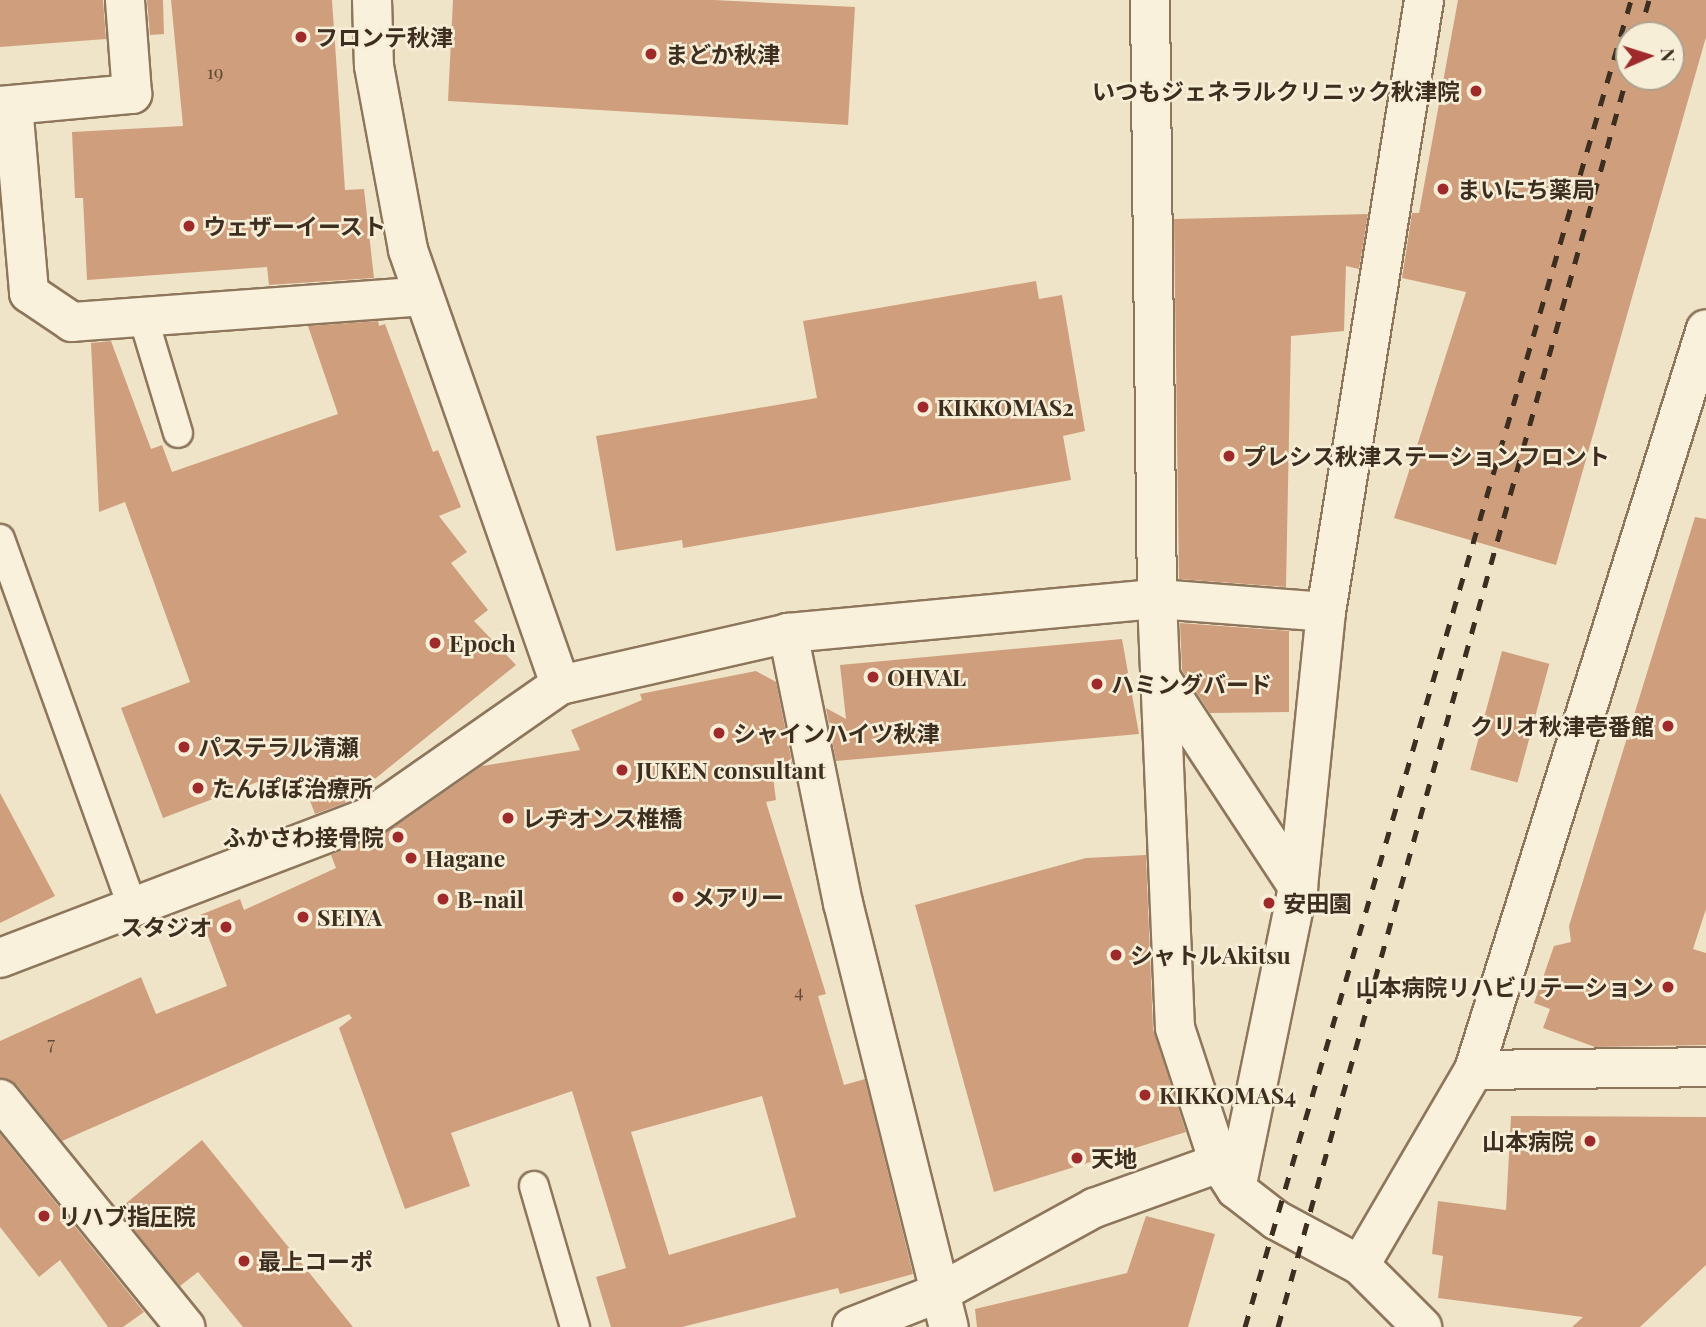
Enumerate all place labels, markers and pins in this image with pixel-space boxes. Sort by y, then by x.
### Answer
place label: フロンテ秋津 [315,23,453,51]
marker: フロンテ秋津 [293,29,309,45]
place label: まどか秋津 [665,40,780,68]
marker: まどか秋津 [643,46,659,62]
place label: いつもジェネラルクリニック秋津院 [1092,77,1460,105]
marker: いつもジェネラルクリニック秋津院 [1466,81,1486,101]
place label: まいにち薬局 [1457,175,1595,203]
marker: まいにち薬局 [1435,181,1451,197]
place label: ウェザーイースト [203,212,387,240]
marker: ウェザーイースト [181,218,197,234]
place label: KIKKOMAS2 [937,393,1074,421]
marker: KIKKOMAS2 [915,399,931,415]
place label: プレシス秋津ステーションフロント [1243,442,1611,470]
marker: プレシス秋津ステーションフロント [1221,448,1237,464]
place label: Epoch [449,629,516,657]
marker: Epoch [427,635,443,651]
place label: OHVAL [887,663,966,691]
marker: OHVAL [865,669,881,685]
place label: ハミングバード [1111,670,1272,698]
marker: ハミングバード [1089,676,1105,692]
place label: クリオ秋津壱番館 [1470,712,1654,740]
marker: クリオ秋津壱番館 [1660,718,1676,734]
place label: シャインハイツ秋津 [733,719,940,747]
marker: シャインハイツ秋津 [711,725,727,741]
place label: パステラル清瀬 [198,733,359,761]
marker: パステラル清瀬 [176,739,192,755]
place label: JUKEN consultant [636,756,826,784]
marker: JUKEN consultant [614,762,630,778]
place label: たんぽぽ治療所 [212,774,373,802]
marker: たんぽぽ治療所 [190,780,206,796]
place label: レヂオンス椎橋 [522,804,683,832]
marker: レヂオンス椎橋 [500,810,516,826]
place label: ふかさわ接骨院 [223,823,384,851]
marker: ふかさわ接骨院 [390,829,406,845]
place label: Hagane [425,844,505,872]
marker: Hagane [403,850,419,866]
place label: メアリー [692,883,784,911]
place label: B-nail [457,885,524,913]
marker: メアリー [670,889,686,905]
place label: 安田園 [1283,889,1352,917]
marker: B-nail [435,891,451,907]
marker: 安田園 [1261,895,1277,911]
place label: SEIYA [317,903,382,931]
marker: SEIYA [295,909,311,925]
place label: スタジオ [120,913,212,941]
marker: スタジオ [218,919,234,935]
place label: シャトルAkitsu [1130,941,1291,969]
marker: シャトルAkitsu [1108,947,1124,963]
place label: 山本病院リハビリテーション [1355,973,1654,1001]
marker: 山本病院リハビリテーション [1660,979,1676,995]
place label: KIKKOMAS4 [1159,1081,1296,1109]
marker: KIKKOMAS4 [1137,1087,1153,1103]
place label: 山本病院 [1482,1127,1574,1155]
marker: 山本病院 [1580,1131,1600,1151]
place label: 天地 [1091,1144,1137,1172]
marker: 天地 [1069,1150,1085,1166]
place label: リハブ指圧院 [58,1202,196,1230]
marker: リハブ指圧院 [36,1208,52,1224]
place label: 最上コーポ [258,1247,373,1275]
marker: 最上コーポ [236,1253,252,1269]

